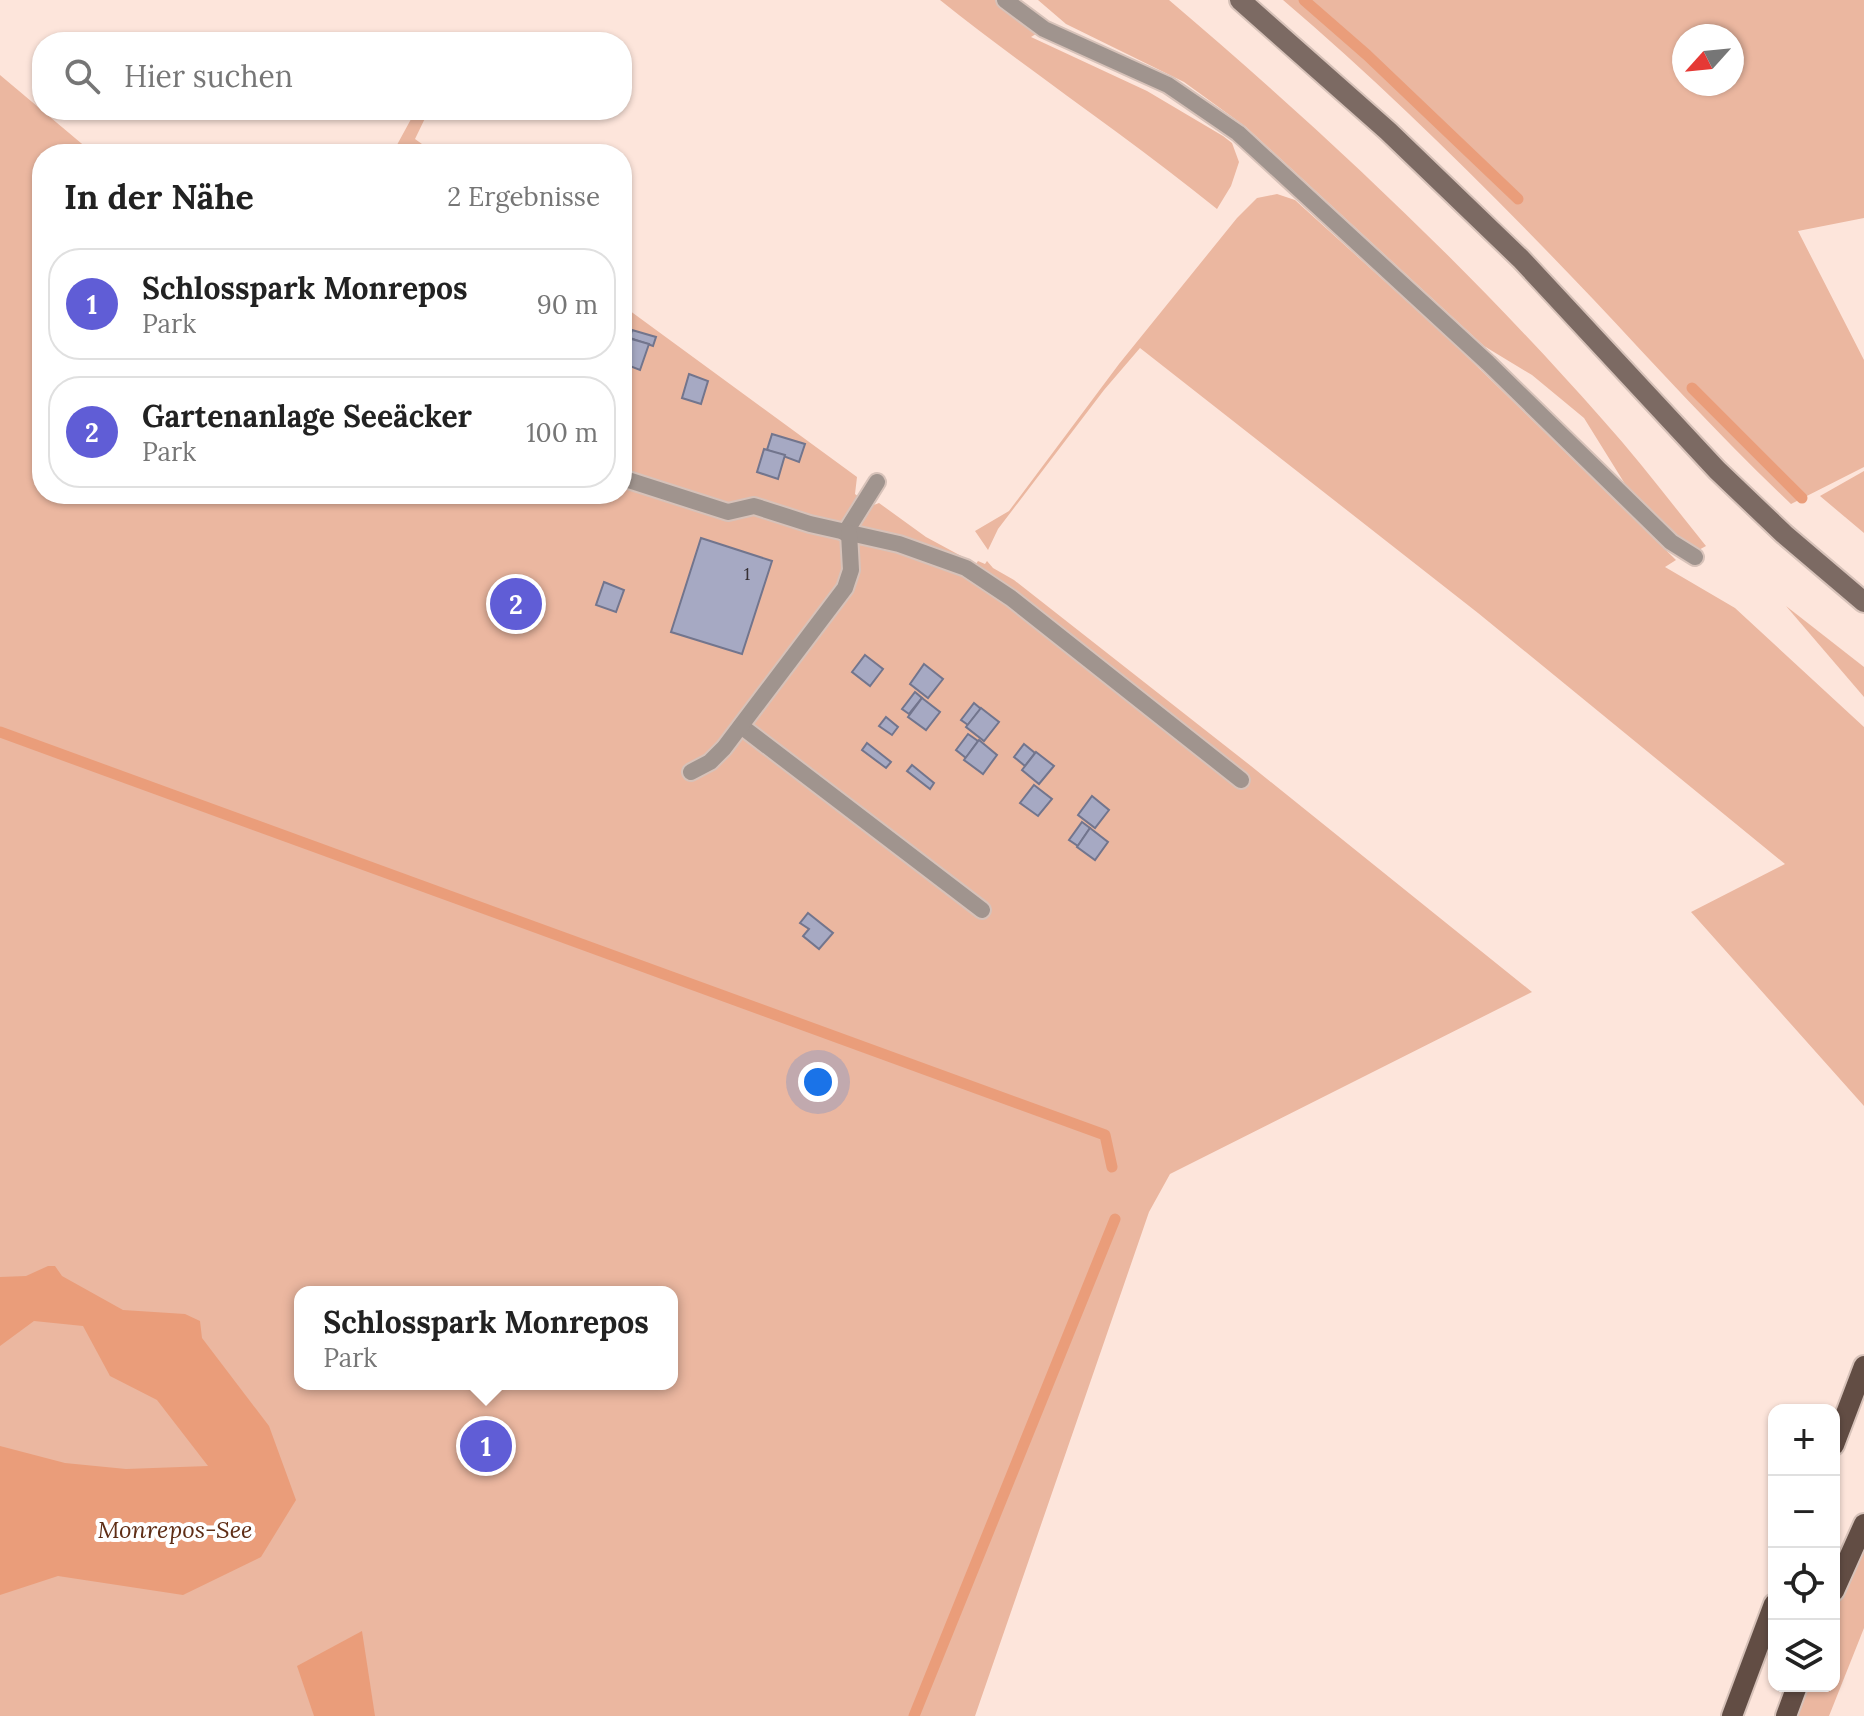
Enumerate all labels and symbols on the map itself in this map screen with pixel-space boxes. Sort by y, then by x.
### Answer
north arrow [1672,24,1744,96]
house number: 1 [744,562,750,585]
pin: 2 [490,574,542,634]
your location [798,1062,838,1102]
pin: 1 [460,1416,512,1476]
water label: Monrepos-See [97,1514,253,1545]

